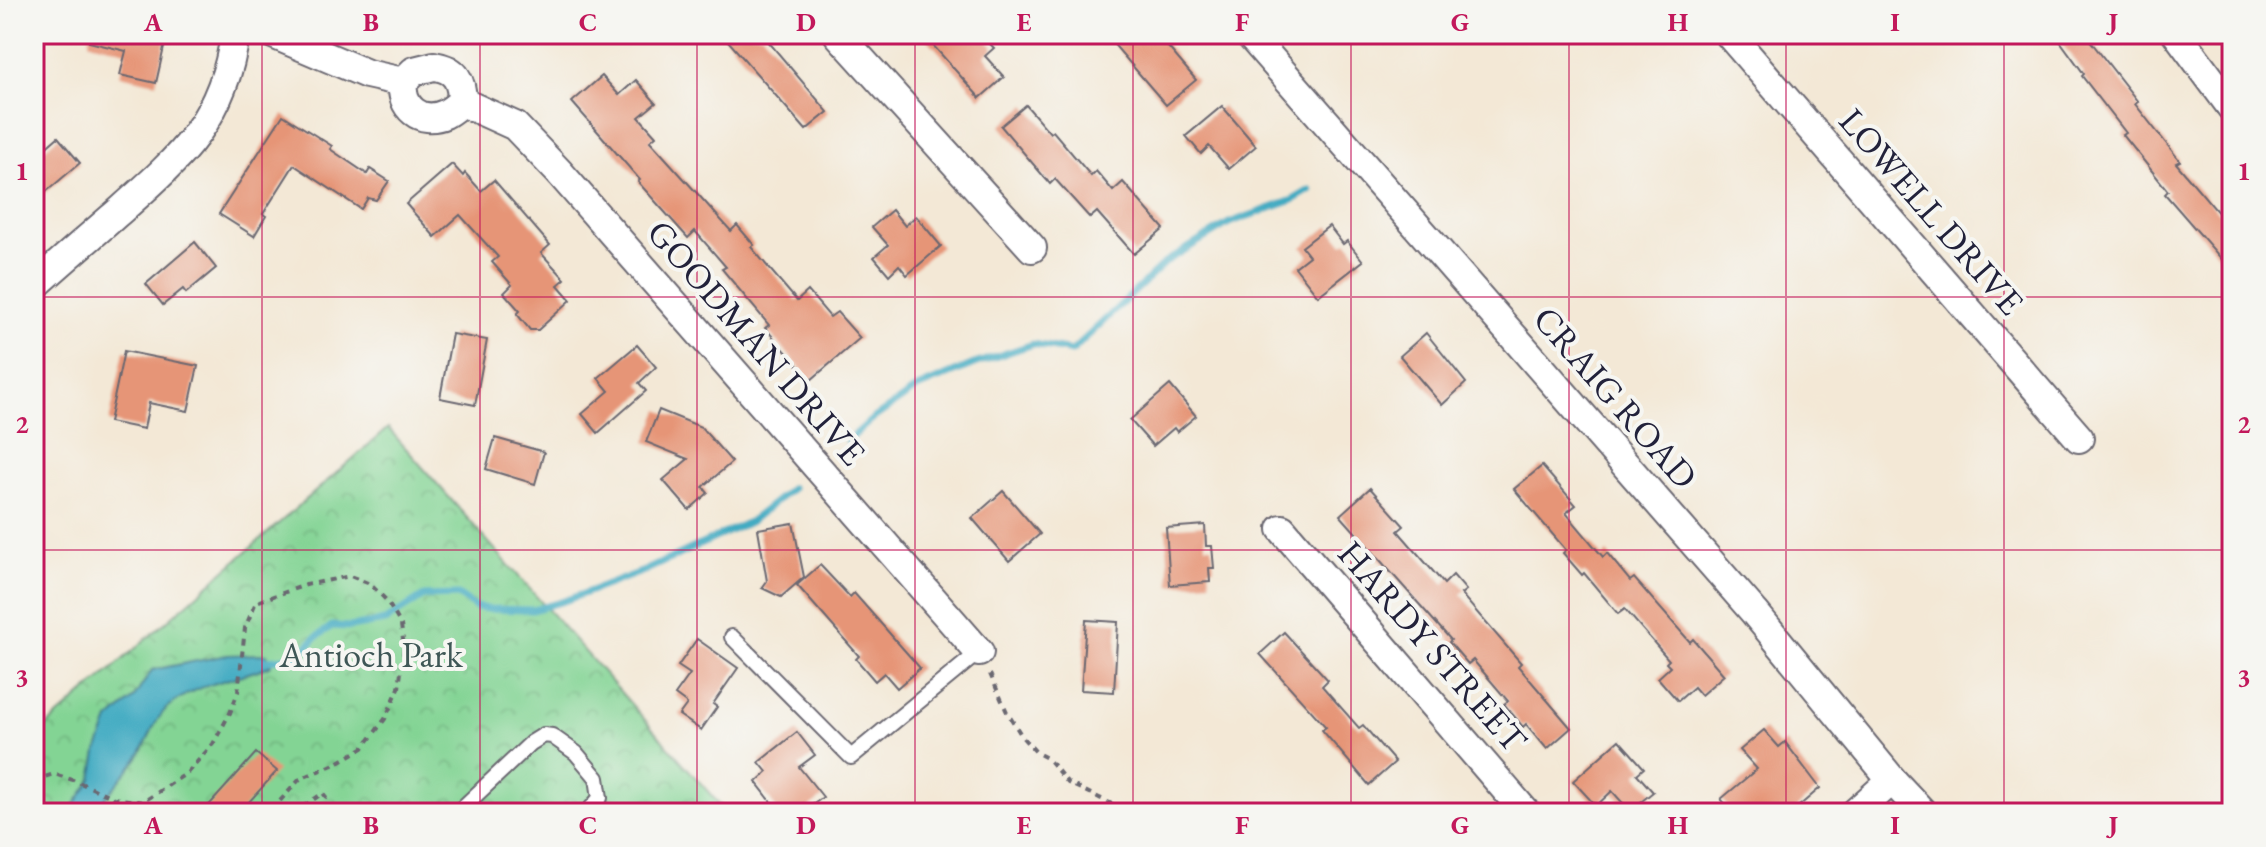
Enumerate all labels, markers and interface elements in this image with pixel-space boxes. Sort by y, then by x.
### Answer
text: A [143,5,163,39]
text: B [363,5,379,39]
text: C [579,5,597,39]
text: D [796,5,816,39]
text: E [1017,5,1032,39]
text: F [1235,5,1249,39]
text: G [1451,5,1470,39]
text: H [1668,5,1689,39]
text: I [1890,5,1900,39]
text: J [2105,5,2118,39]
street label: LOWELL DRIVE [1829,98,2034,325]
text: 1 [15,154,29,188]
text: 1 [2237,154,2251,188]
street label: GOODMAN DRIVE [637,210,876,475]
street label: CRAIG ROAD [1523,296,1708,499]
text: 2 [15,407,29,441]
text: 2 [2237,407,2251,441]
street label: HARDY STREET [1328,531,1538,763]
park label: Antioch Park [278,631,464,678]
text: 3 [15,660,29,694]
text: 3 [2237,660,2251,694]
text: A [143,808,163,842]
text: B [363,808,379,842]
text: C [579,808,597,842]
text: D [796,808,816,842]
text: E [1017,808,1032,842]
text: F [1235,808,1249,842]
text: G [1451,808,1470,842]
text: H [1668,808,1689,842]
text: I [1890,808,1900,842]
text: J [2105,808,2118,842]

